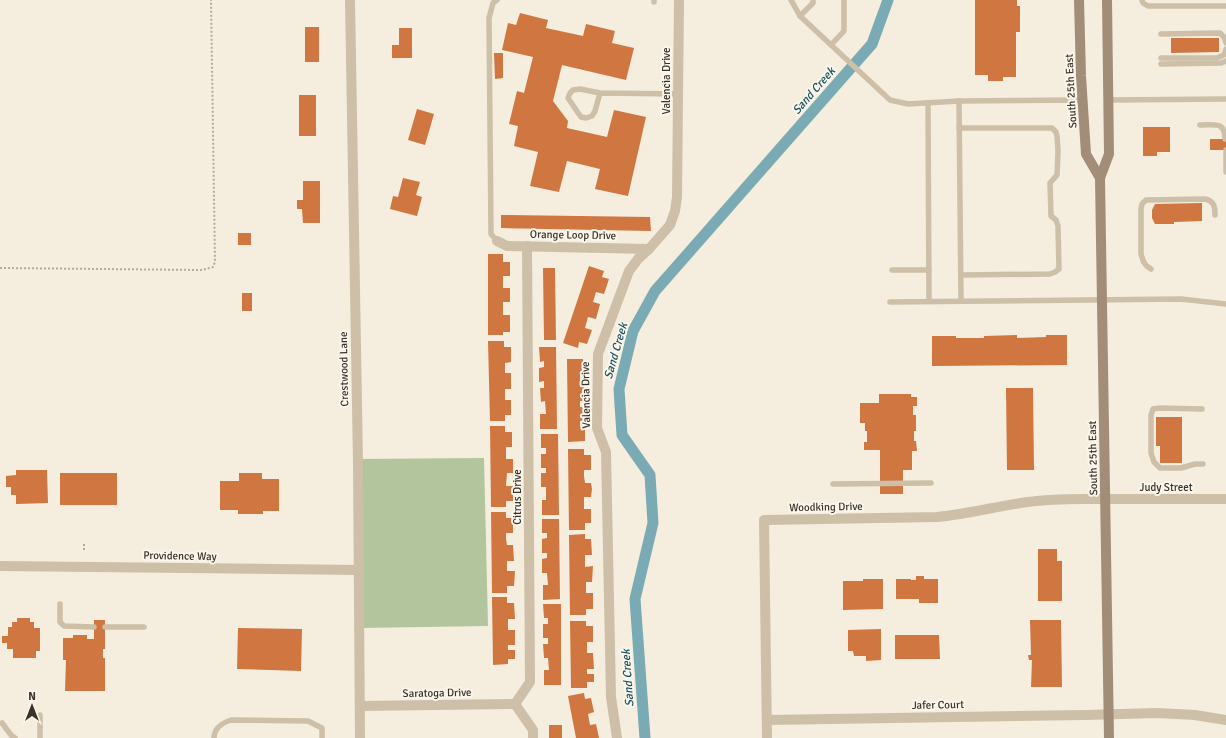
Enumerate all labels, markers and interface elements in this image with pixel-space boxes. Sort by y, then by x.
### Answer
street label: Valencia Drive [660,48,673,114]
street label: South 25th East [1063,53,1079,129]
water label: Sand Creek [789,64,839,118]
street label: Orange Loop Drive [530,228,616,242]
water label: Sand Creek [601,320,631,381]
street label: Crestwood Lane [337,331,351,407]
street label: Valencia Drive [579,361,593,429]
street label: South 25th East [1086,420,1100,495]
street label: Citrus Drive [511,469,524,525]
street label: Judy Street [1139,481,1193,494]
street label: Woodking Drive [789,500,863,514]
street label: Providence Way [143,549,218,563]
water label: Sand Creek [618,648,637,707]
north arrow [12,686,52,726]
street label: Saratoga Drive [402,686,472,700]
text: N [28,690,36,703]
street label: Jafer Court [912,698,964,712]

